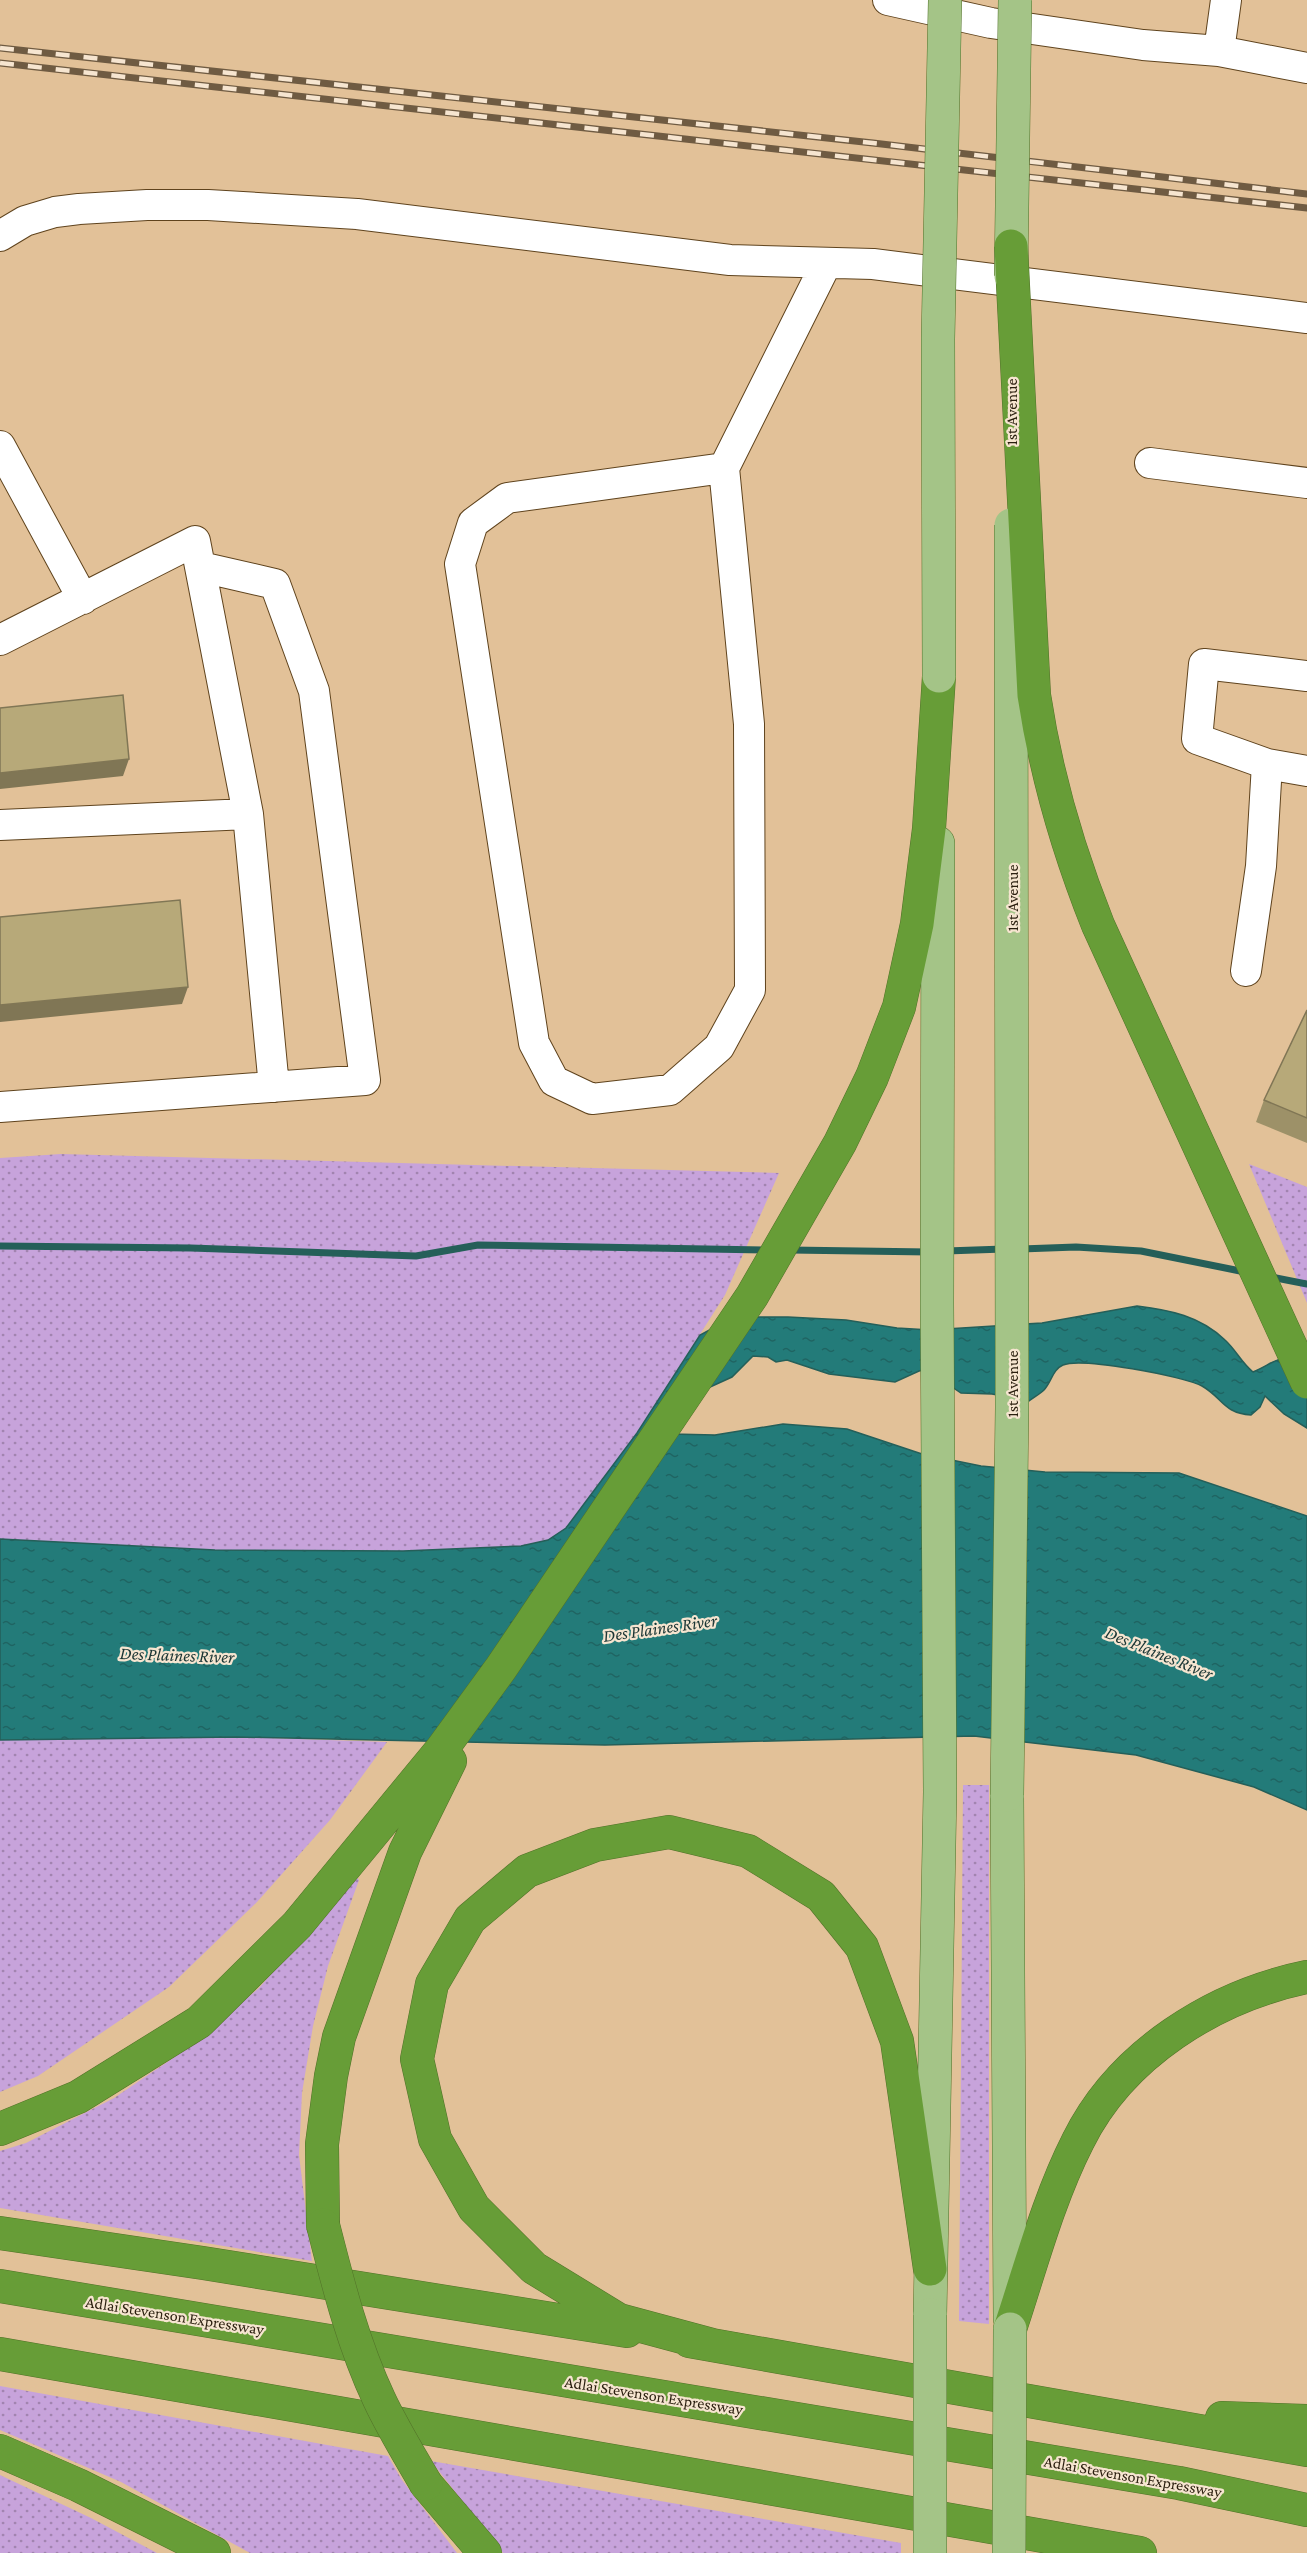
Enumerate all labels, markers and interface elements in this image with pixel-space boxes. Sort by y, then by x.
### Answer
street label: 1st Avenue [1003,378,1020,446]
street label: 1st Avenue [1004,864,1021,932]
street label: 1st Avenue [1004,1350,1021,1418]
water label: Des Plaines River [602,1610,719,1646]
water label: Des Plaines River [1102,1622,1217,1684]
water label: Des Plaines River [119,1643,235,1667]
street label: Adlai Stevenson Expressway [84,2293,266,2339]
street label: Adlai Stevenson Expressway [563,2373,745,2419]
street label: Adlai Stevenson Expressway [1043,2452,1224,2502]

